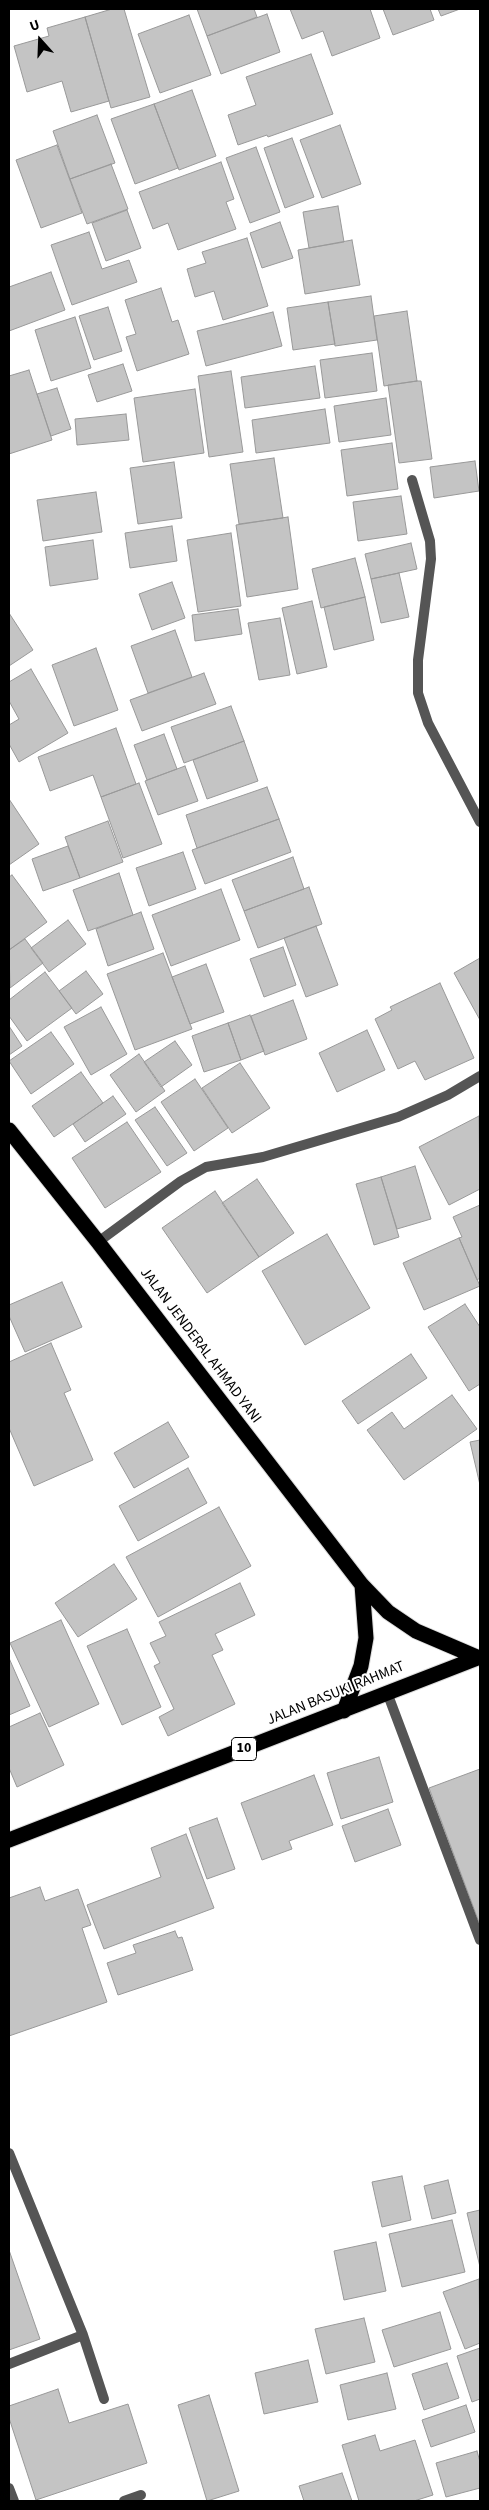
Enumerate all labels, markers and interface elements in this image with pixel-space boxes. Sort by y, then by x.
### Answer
north arrow [15,15,65,65]
text: U [27,15,43,37]
street label: JALAN JENDERAL AHMAD YANI [136,1265,264,1427]
street label: JALAN BASUKI RAHMAT [265,1658,407,1730]
road number: 10 [232,1738,256,1760]

